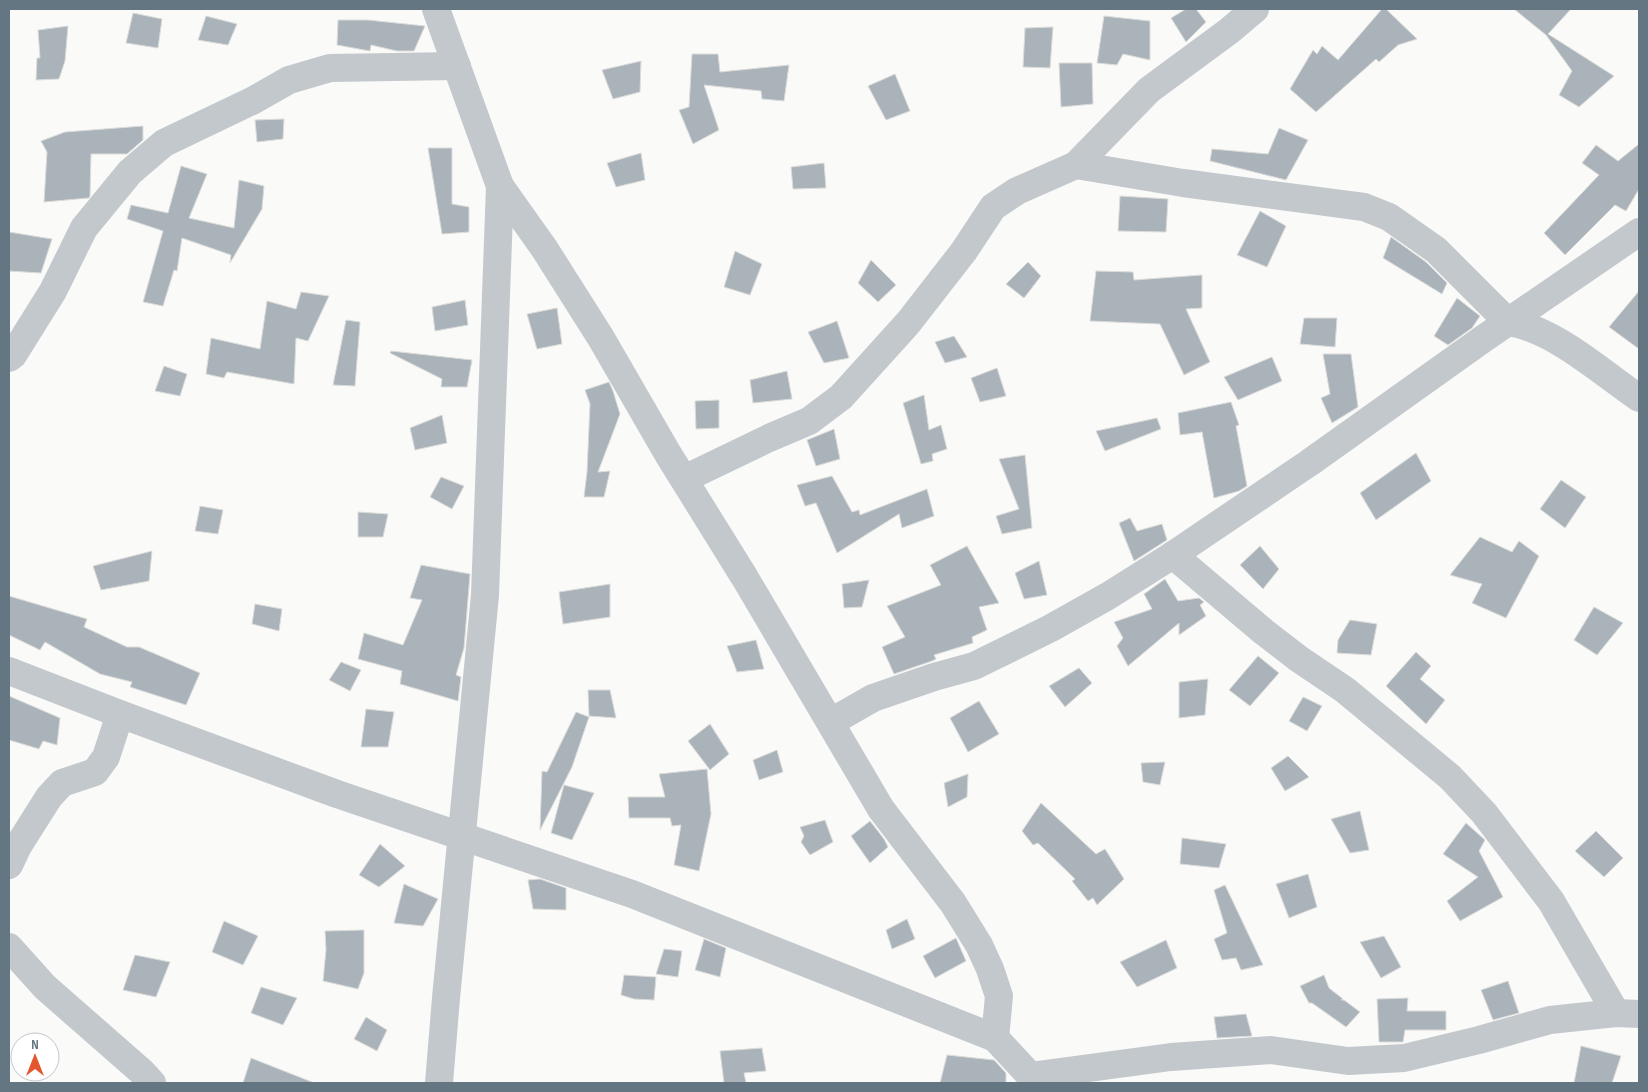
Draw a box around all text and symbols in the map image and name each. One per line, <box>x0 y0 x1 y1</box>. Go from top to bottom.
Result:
north arrow <box>10 1032 60 1082</box>
text: N <box>31 1036 39 1053</box>

